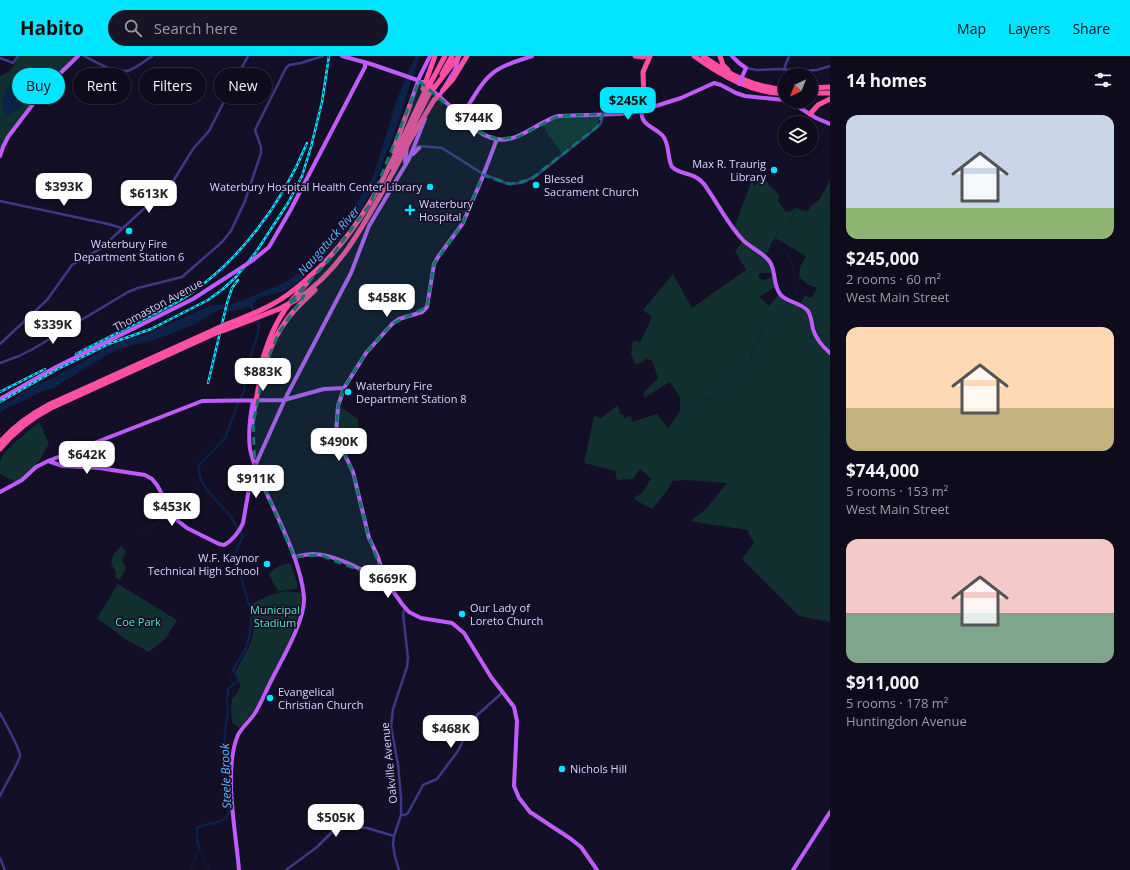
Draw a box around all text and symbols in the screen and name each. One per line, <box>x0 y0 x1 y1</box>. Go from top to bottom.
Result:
search box <box>108 10 388 46</box>
text: Habito <box>20 15 84 41</box>
icon: search <box>122 17 144 39</box>
text: Search here <box>154 18 237 38</box>
text: Map <box>957 19 986 38</box>
text: Layers <box>1008 19 1050 38</box>
text: Share <box>1072 19 1110 38</box>
chip: Buy <box>12 68 65 104</box>
chip: Rent <box>73 68 131 104</box>
chip: Filters <box>139 68 206 104</box>
chip: New <box>214 68 272 104</box>
north arrow <box>778 68 818 108</box>
map controls <box>778 68 818 156</box>
text: 14 homes <box>846 69 927 92</box>
icon: filters <box>1092 69 1114 91</box>
pin: $245K <box>600 87 656 121</box>
text: $245K <box>609 91 647 109</box>
pin: $744K <box>446 104 502 138</box>
text: $744K <box>455 108 493 126</box>
button: layers <box>778 116 818 156</box>
icon: home <box>944 141 1016 213</box>
place label: Max R. Traurig Library <box>692 156 766 184</box>
marker: Max R. Traurig Library <box>769 165 779 175</box>
place label: Blessed Sacrament Church <box>544 171 639 199</box>
pin: $393K <box>36 173 92 207</box>
text: $393K <box>45 177 83 195</box>
place label: Waterbury Hospital Health Center Library <box>210 179 422 194</box>
pin: $613K <box>121 180 177 214</box>
marker: Blessed Sacrament Church <box>531 180 541 190</box>
marker: Waterbury Hospital Health Center Library <box>425 182 435 192</box>
text: $613K <box>130 184 168 202</box>
place label: Waterbury Hospital <box>419 196 474 224</box>
water label: Naugatuck River <box>294 201 364 279</box>
marker: Waterbury Hospital <box>404 204 416 216</box>
marker: Waterbury Fire Department Station 6 <box>124 226 134 236</box>
place label: Waterbury Fire Department Station 6 <box>74 236 184 264</box>
text: $245,000 <box>846 247 919 270</box>
text: 2 rooms · 60 m² <box>846 270 941 288</box>
street label: Thomaston Avenue <box>110 275 205 335</box>
pin: $458K <box>359 284 415 318</box>
text: $458K <box>368 288 406 306</box>
text: West Main Street <box>846 288 949 306</box>
pin: $339K <box>25 311 81 345</box>
text: $339K <box>34 315 72 333</box>
icon: home <box>944 353 1016 425</box>
pin: $883K <box>235 358 291 392</box>
text: $883K <box>244 362 282 380</box>
place label: Waterbury Fire Department Station 8 <box>356 378 467 406</box>
marker: Waterbury Fire Department Station 8 <box>343 387 353 397</box>
pin: $490K <box>311 428 367 462</box>
text: $490K <box>320 432 358 450</box>
pin: $642K <box>59 441 115 475</box>
text: $642K <box>68 445 106 463</box>
text: $744,000 <box>846 459 919 482</box>
pin: $911K <box>228 465 284 499</box>
text: $911K <box>237 469 275 487</box>
text: 5 rooms · 153 m² <box>846 482 948 500</box>
pin: $453K <box>144 493 200 527</box>
text: $453K <box>153 497 191 515</box>
text: West Main Street <box>846 500 949 518</box>
place label: W.F. Kaynor Technical High School <box>148 550 259 578</box>
marker: W.F. Kaynor Technical High School <box>262 559 272 569</box>
pin: $669K <box>360 565 416 599</box>
icon: home <box>944 565 1016 637</box>
text: $669K <box>369 569 407 587</box>
place label: Our Lady of Loreto Church <box>470 600 543 628</box>
park label: Municipal Stadium <box>250 602 300 630</box>
marker: Our Lady of Loreto Church <box>457 609 467 619</box>
park label: Coe Park <box>115 614 161 629</box>
text: $911,000 <box>846 671 919 694</box>
place label: Evangelical Christian Church <box>278 684 364 712</box>
marker: Evangelical Christian Church <box>265 693 275 703</box>
text: 5 rooms · 178 m² <box>846 694 948 712</box>
text: Huntingdon Avenue <box>846 712 967 730</box>
pin: $468K <box>423 715 479 749</box>
text: $468K <box>432 719 470 737</box>
street label: Oakville Avenue <box>377 722 400 804</box>
water label: Steele Brook <box>216 742 235 809</box>
place label: Nichols Hill <box>570 761 627 776</box>
marker: Nichols Hill <box>557 764 567 774</box>
pin: $505K <box>308 804 364 838</box>
text: $505K <box>317 808 355 826</box>

